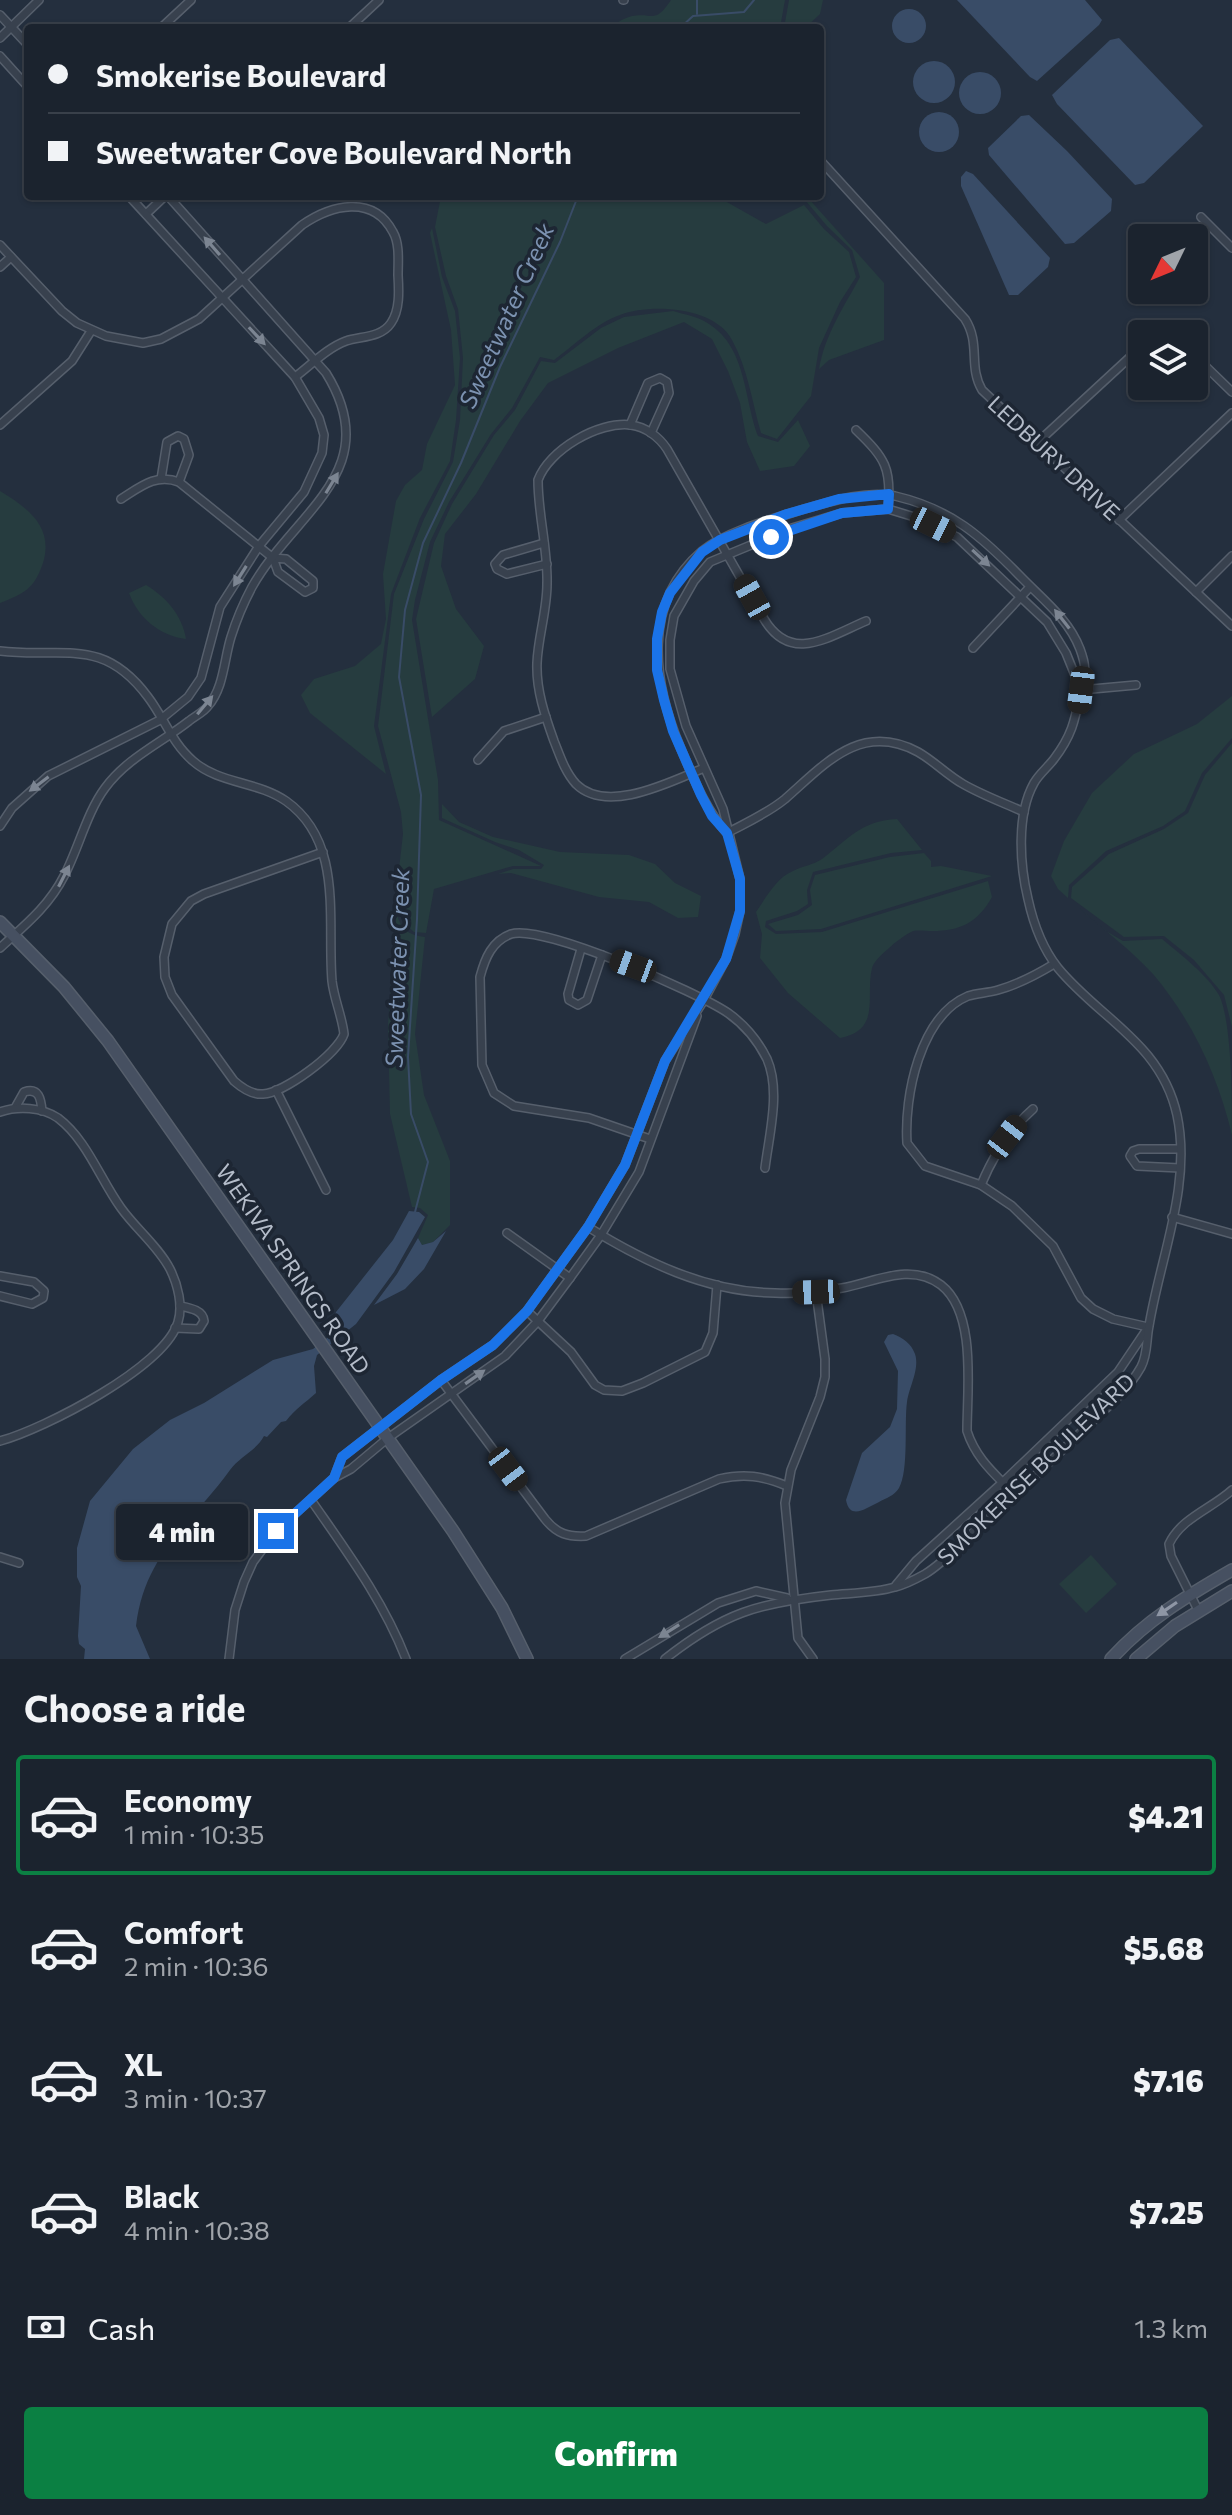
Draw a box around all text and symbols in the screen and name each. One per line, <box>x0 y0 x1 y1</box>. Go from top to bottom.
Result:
text: Smokerise Boulevard <box>96 56 386 93</box>
text: Sweetwater Cove Boulevard North <box>96 133 572 170</box>
water label: Sweetwater Creek <box>452 217 560 412</box>
north arrow <box>1128 224 1208 304</box>
map controls <box>1128 224 1208 400</box>
one-way arrow <box>204 237 221 257</box>
button: layers <box>1128 320 1208 400</box>
one-way arrow <box>248 327 266 346</box>
street label: LEDBURY DRIVE <box>983 390 1126 526</box>
one-way arrow <box>324 472 339 493</box>
car <box>906 504 960 546</box>
route start <box>753 519 789 555</box>
one-way arrow <box>971 548 990 566</box>
one-way arrow <box>233 565 247 587</box>
car <box>730 570 774 624</box>
one-way arrow <box>1055 609 1071 629</box>
car <box>1066 665 1096 715</box>
one-way arrow <box>196 695 214 715</box>
one-way arrow <box>29 775 49 791</box>
one-way arrow <box>57 864 70 887</box>
water label: Sweetwater Creek <box>379 867 415 1068</box>
car <box>606 947 660 985</box>
car <box>983 1111 1031 1163</box>
street label: WEKIVA SPRINGS ROAD <box>211 1159 376 1379</box>
car <box>792 1279 840 1305</box>
street label: SMOKERISE BOULEVARD <box>931 1367 1140 1570</box>
one-way arrow <box>464 1369 486 1385</box>
car <box>484 1443 532 1495</box>
callout: 4 min <box>116 1503 248 1559</box>
route end <box>258 1513 294 1549</box>
text: 4 min <box>149 1516 215 1547</box>
one-way arrow <box>1156 1601 1178 1616</box>
one-way arrow <box>658 1624 680 1638</box>
text: Choose a ride <box>24 1685 245 1729</box>
icon: car <box>28 1779 100 1851</box>
text: Economy <box>124 1781 252 1818</box>
text: $4.21 <box>1128 1797 1204 1834</box>
text: 1 min · 10:35 <box>124 1818 264 1849</box>
icon: car <box>28 1911 100 1983</box>
text: Comfort <box>124 1913 243 1950</box>
text: $5.68 <box>1124 1929 1204 1966</box>
text: 2 min · 10:36 <box>124 1950 269 1981</box>
icon: car <box>28 2043 100 2115</box>
text: XL <box>124 2045 163 2082</box>
text: $7.16 <box>1133 2061 1204 2098</box>
text: 3 min · 10:37 <box>124 2082 267 2113</box>
icon: car <box>28 2175 100 2247</box>
text: Black <box>124 2177 200 2214</box>
text: $7.25 <box>1129 2193 1204 2230</box>
text: 4 min · 10:38 <box>124 2214 270 2245</box>
icon: cash <box>24 2305 68 2349</box>
text: Cash <box>88 2309 155 2346</box>
text: 1.3 km <box>1134 2312 1208 2343</box>
button: Confirm <box>24 2407 1208 2499</box>

